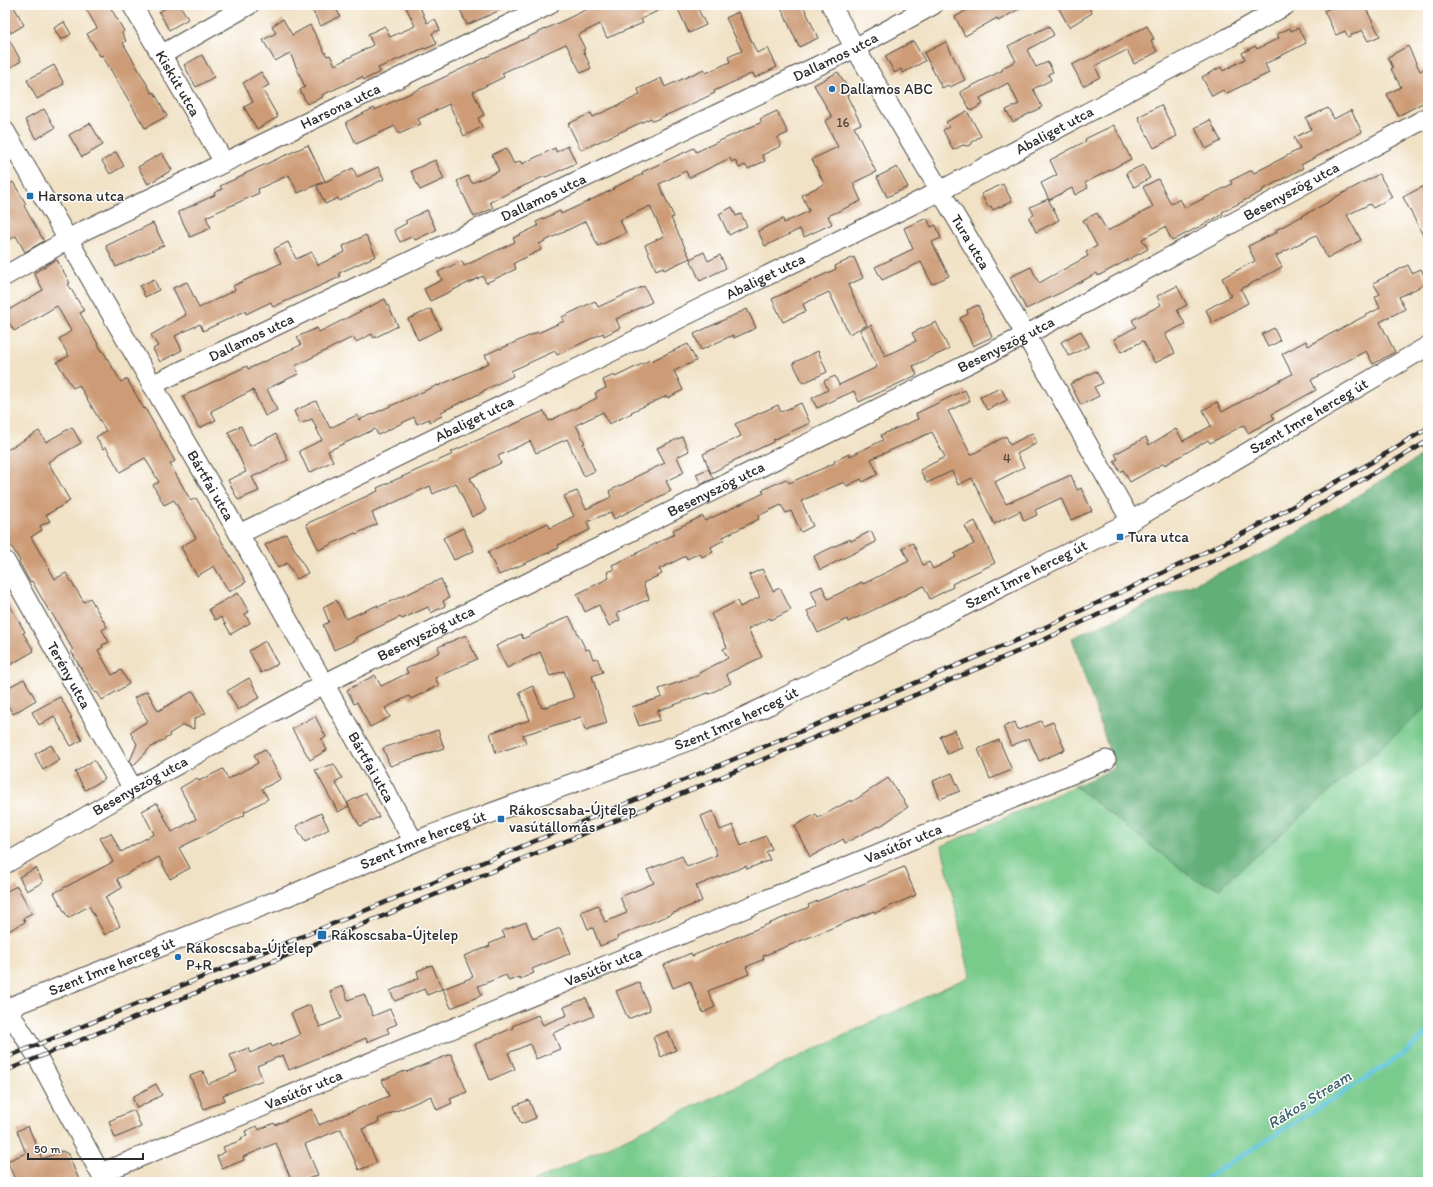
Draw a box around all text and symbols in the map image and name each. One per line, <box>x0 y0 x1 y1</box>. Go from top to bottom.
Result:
street label: Dallamos utca <box>790 28 881 85</box>
street label: Kiskút utca <box>152 47 204 120</box>
street label: Harsona utca <box>298 79 384 133</box>
place label: Dallamos ABC <box>840 80 933 98</box>
marker: Dallamos ABC <box>827 84 837 94</box>
street label: Abaliget utca <box>1012 102 1097 158</box>
house number: 16 <box>837 115 850 130</box>
street label: Besenyszög utca <box>1240 158 1343 224</box>
street label: Dallamos utca <box>498 169 589 225</box>
place label: Harsona utca <box>38 187 125 205</box>
marker: Harsona utca <box>25 191 35 201</box>
street label: Tura utca <box>947 211 994 273</box>
street label: Abaliget utca <box>723 249 808 303</box>
street label: Dallamos utca <box>206 309 297 366</box>
street label: Besenyszög utca <box>954 312 1058 377</box>
street label: Szent Imre herceg út <box>1246 374 1372 458</box>
street label: Abaliget utca <box>432 392 517 446</box>
street label: Bártfai utca <box>183 447 238 524</box>
house number: 4 <box>1003 451 1011 466</box>
street label: Besenyszög utca <box>664 457 768 521</box>
place label: Tura utca <box>1128 528 1189 546</box>
marker: Tura utca <box>1115 532 1125 542</box>
street label: Szent Imre herceg út <box>962 536 1090 613</box>
street label: Besenyszög utca <box>374 601 478 665</box>
street label: Terény utca <box>43 638 95 712</box>
street label: Szent Imre herceg út <box>672 683 802 754</box>
street label: Bártfai utca <box>344 728 399 806</box>
street label: Besenyszög utca <box>89 752 191 820</box>
place label: Rákoscsaba-Újtelep vasútállomás <box>509 801 636 836</box>
street label: Szent Imre herceg út <box>357 807 489 873</box>
marker: Rákoscsaba-Újtelep vasútállomás <box>496 814 506 824</box>
street label: Vasútőr utca <box>862 819 945 867</box>
place label: Rákoscsaba-Újtelep <box>331 926 458 944</box>
marker: Rákoscsaba-Újtelep <box>316 929 328 941</box>
street label: Szent Imre herceg út <box>46 933 178 1000</box>
place label: Rákoscsaba-Újtelep P+R <box>186 939 313 974</box>
street label: Vasútőr utca <box>562 942 645 991</box>
marker: Rákoscsaba-Újtelep P+R <box>173 952 183 962</box>
street label: Vasútőr utca <box>262 1066 345 1114</box>
water label: Rákos Stream <box>1264 1066 1355 1133</box>
scale bar <box>28 1135 143 1161</box>
text: 50 m <box>34 1142 60 1156</box>

